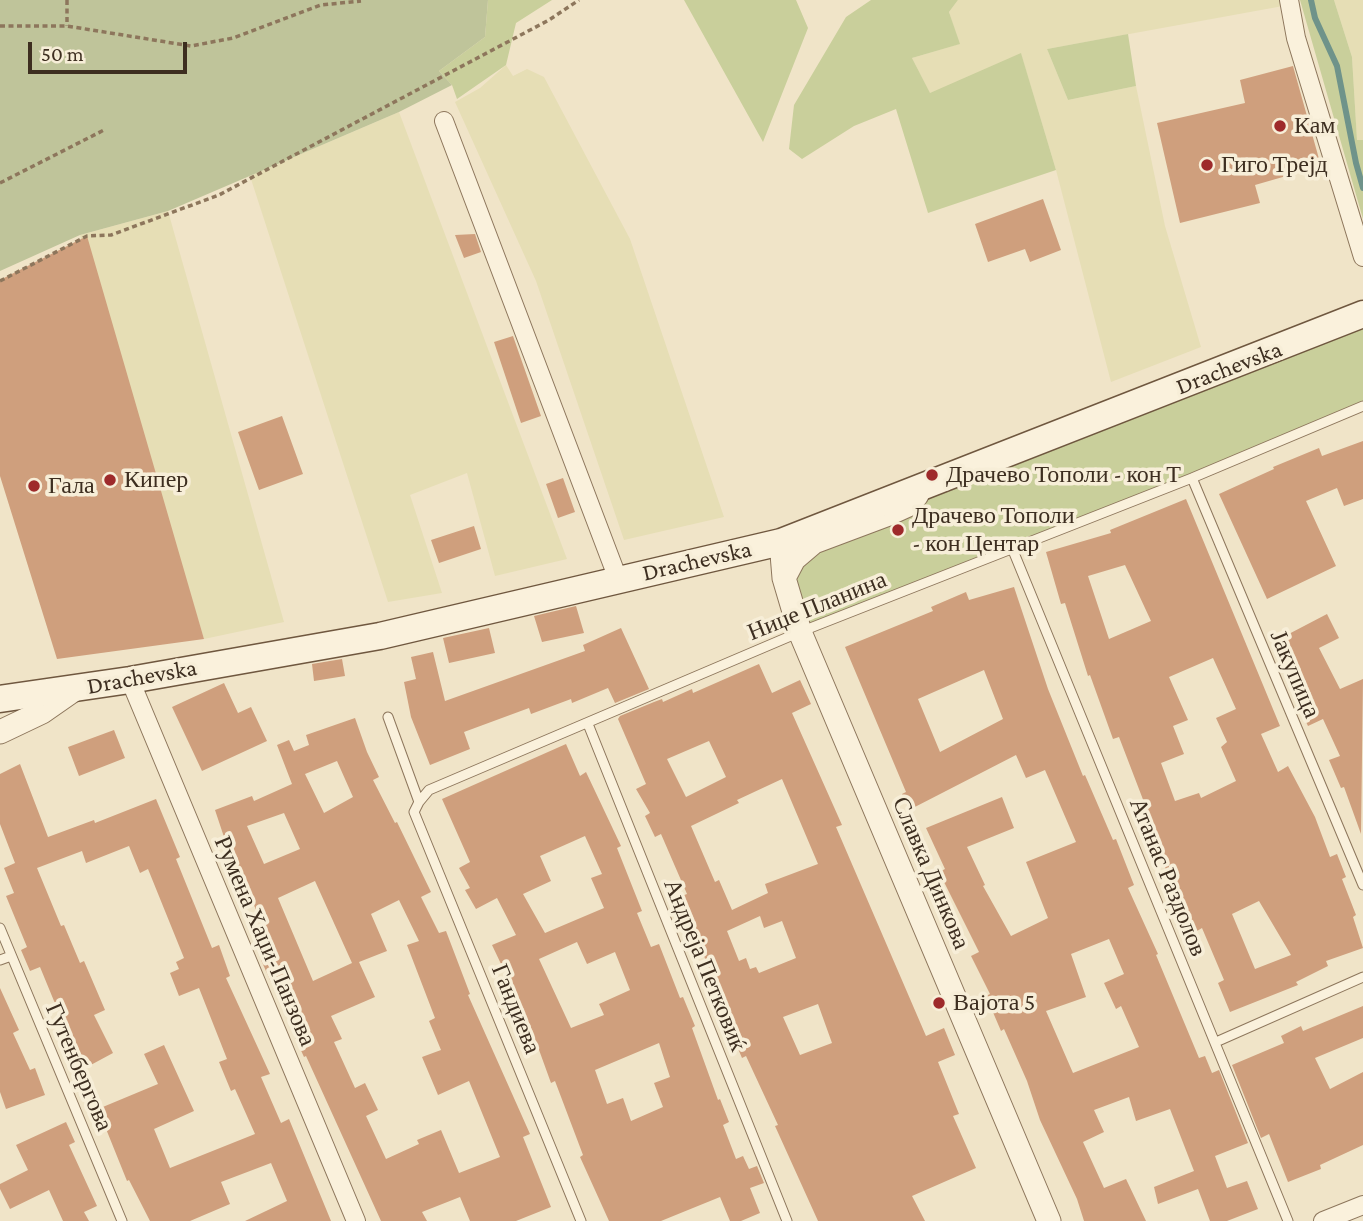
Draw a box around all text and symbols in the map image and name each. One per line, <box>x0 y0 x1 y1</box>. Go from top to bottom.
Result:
scale bar <box>32 28 191 72</box>
text: 50 m <box>41 42 84 66</box>
place label: Кам <box>1294 112 1336 140</box>
marker: Кам <box>1272 118 1288 134</box>
place label: Гиго Трејд <box>1221 151 1328 179</box>
marker: Гиго Трејд <box>1199 157 1215 173</box>
street label: Drachevska <box>1172 335 1286 401</box>
place label: Драчево Тополи - кон Т <box>946 461 1181 489</box>
place label: Кипер <box>124 466 188 494</box>
marker: Драчево Тополи - кон Т <box>924 467 940 483</box>
place label: Гала <box>48 472 95 500</box>
marker: Кипер <box>102 472 118 488</box>
marker: Гала <box>26 478 42 494</box>
place label: Драчево Тополи - кон Центар <box>912 502 1075 558</box>
marker: Драчево Тополи - кон Центар <box>890 522 906 538</box>
street label: Drachevska <box>640 534 754 588</box>
street label: Ниџе Планина <box>743 565 891 647</box>
street label: Јакупица <box>1264 626 1326 722</box>
street label: Drachevska <box>85 653 199 701</box>
street label: Славка Динкова <box>886 793 976 953</box>
street label: Атанас Раздолов <box>1123 794 1213 960</box>
street label: Румена Хаџи-Панзова <box>208 832 322 1050</box>
street label: Андреја Петковиќ <box>657 874 753 1056</box>
street label: Гандиева <box>485 960 547 1058</box>
place label: Вајота 5 <box>953 989 1035 1017</box>
marker: Вајота 5 <box>931 995 947 1011</box>
street label: Гутенбергова <box>39 999 119 1135</box>

